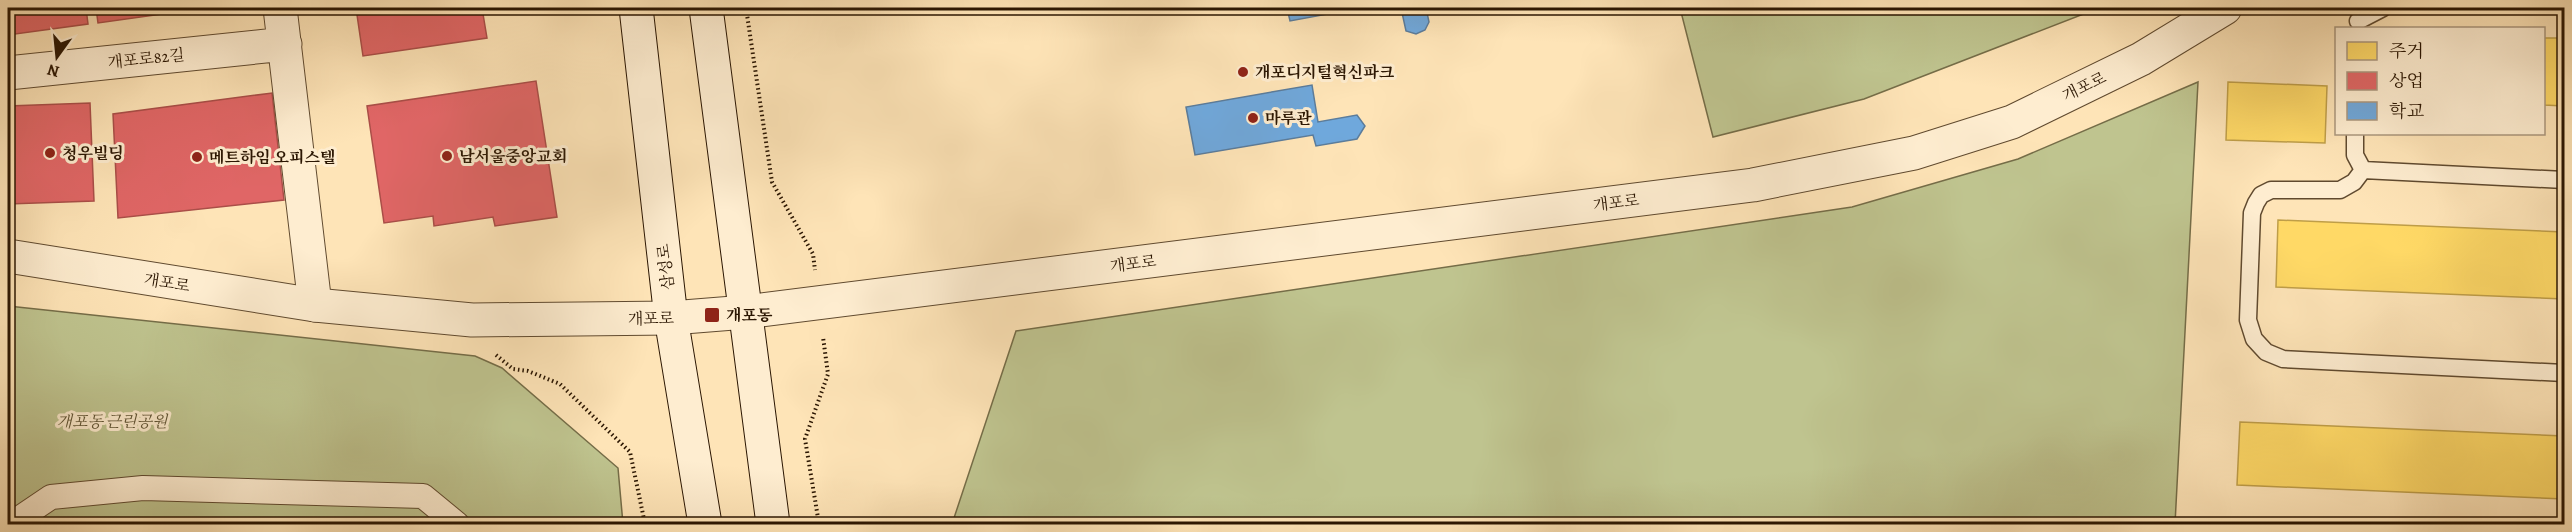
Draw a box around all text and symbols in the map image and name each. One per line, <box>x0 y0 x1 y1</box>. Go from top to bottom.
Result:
north arrow <box>27 27 87 87</box>
legend <box>2335 27 2545 135</box>
text: 주거 <box>2389 39 2424 63</box>
street label: 개포로82길 <box>107 44 186 74</box>
text: N <box>45 58 62 83</box>
place label: 개포디지털혁신파크 <box>1255 62 1395 84</box>
marker: 개포디지털혁신파크 <box>1236 65 1250 79</box>
street label: 개포로 <box>2059 67 2111 107</box>
text: 상업 <box>2389 69 2424 93</box>
text: 학교 <box>2389 99 2424 123</box>
place label: 마루관 <box>1265 108 1312 130</box>
marker: 마루관 <box>1246 111 1260 125</box>
place label: 청우빌딩 <box>62 143 124 165</box>
marker: 청우빌딩 <box>43 146 57 160</box>
place label: 남서울중앙교회 <box>459 146 567 168</box>
place label: 메트하임 오피스텔 <box>209 147 335 169</box>
marker: 남서울중앙교회 <box>440 149 454 163</box>
marker: 메트하임 오피스텔 <box>190 150 204 164</box>
street label: 개포로 <box>1592 189 1641 217</box>
street label: 삼성로 <box>652 242 680 291</box>
street label: 개포로 <box>1109 250 1158 278</box>
street label: 개포로 <box>142 268 192 298</box>
place label: 개포동 <box>726 305 773 327</box>
marker: 개포동 <box>703 306 721 324</box>
street label: 개포로 <box>628 308 675 330</box>
park label: 개포동 근린공원 <box>57 411 169 433</box>

